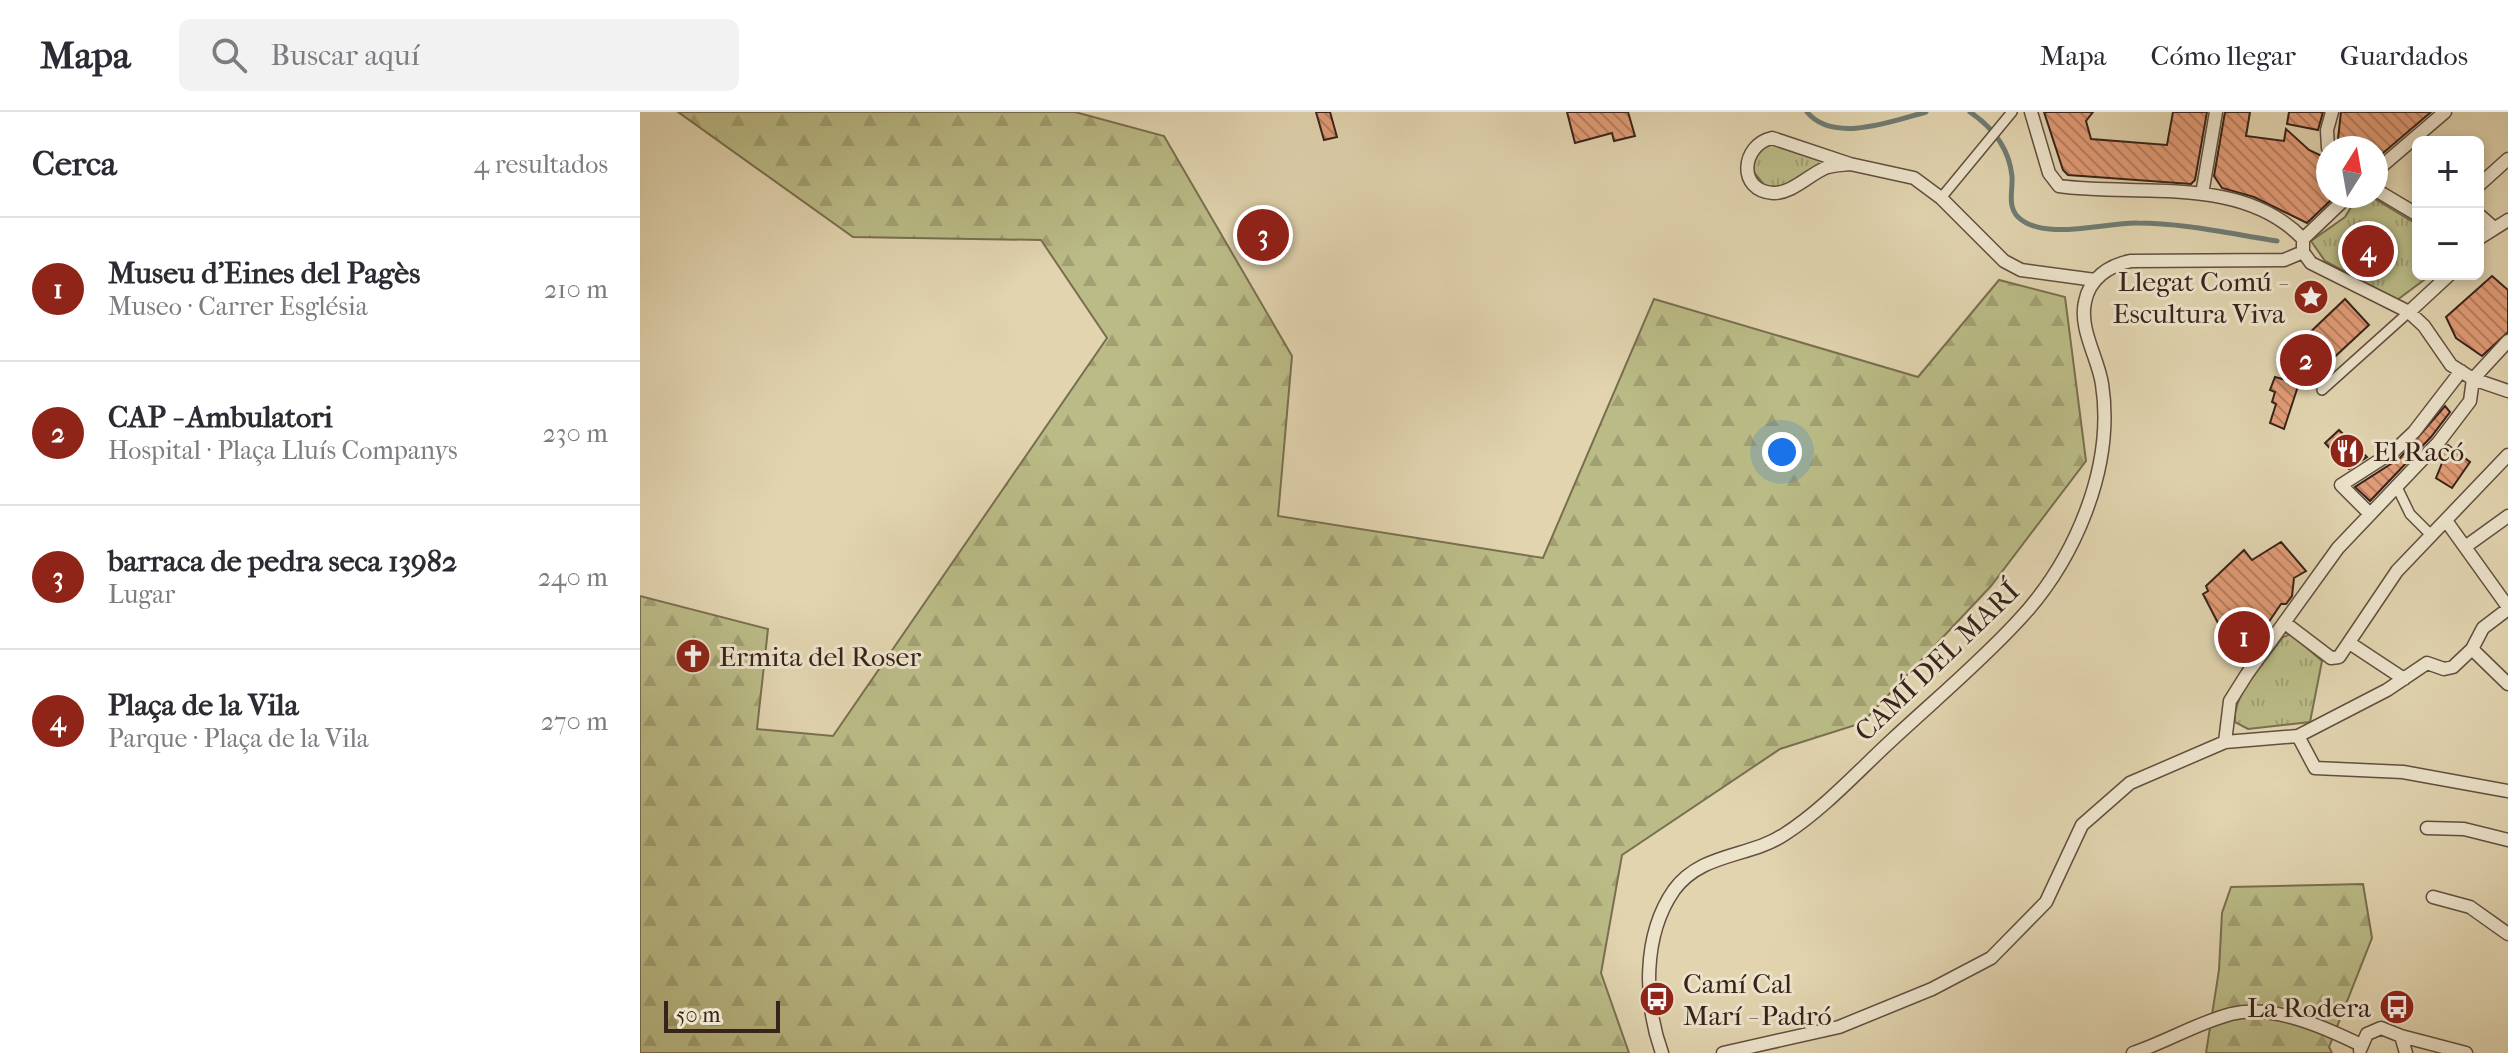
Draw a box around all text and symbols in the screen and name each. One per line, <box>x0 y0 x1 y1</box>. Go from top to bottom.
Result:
search box <box>179 19 739 91</box>
text: Mapa <box>40 33 131 78</box>
icon: search <box>207 33 251 77</box>
text: Buscar aquí <box>271 38 420 73</box>
text: Mapa <box>2040 39 2107 72</box>
text: Cómo llegar <box>2151 39 2296 72</box>
text: Guardados <box>2340 39 2468 72</box>
north arrow <box>2316 136 2388 208</box>
map controls <box>2412 136 2484 280</box>
button: + <box>2412 136 2484 208</box>
text: Cerca <box>32 144 117 184</box>
text: 4 resultados <box>474 149 608 180</box>
pin: 3 <box>1237 205 1289 265</box>
button: − <box>2412 208 2484 280</box>
pin: 4 <box>2342 221 2394 281</box>
text: Museu d’Eines del Pagès <box>108 256 420 291</box>
place label: Llegat Comú - Escultura Viva <box>2112 265 2289 330</box>
text: 1 <box>53 274 63 305</box>
text: 210 m <box>544 274 608 305</box>
place icon: Llegat Comú - Escultura Viva <box>2292 278 2330 316</box>
text: Museo · Carrer Església <box>108 291 368 322</box>
pin: 2 <box>2280 330 2332 390</box>
text: CAP - Ambulatori <box>108 400 333 435</box>
text: 2 <box>51 418 65 449</box>
text: 230 m <box>542 418 608 449</box>
your location <box>1762 432 1802 472</box>
restaurant icon: El Racó <box>2328 432 2366 470</box>
text: Hospital · Plaça Lluís Companys <box>108 435 458 466</box>
place label: El Racó <box>2373 435 2464 468</box>
text: barraca de pedra seca 13982 <box>108 544 457 579</box>
text: 3 <box>53 562 63 593</box>
text: 240 m <box>538 562 608 593</box>
street label: CAMÍ DEL MARÍ <box>1848 574 2027 748</box>
text: Lugar <box>108 579 175 610</box>
pin: 1 <box>2218 607 2270 667</box>
church icon: Ermita del Roser <box>674 637 712 675</box>
place label: Ermita del Roser <box>719 640 921 673</box>
text: Plaça de la Vila <box>108 688 299 723</box>
text: 4 <box>50 706 66 737</box>
text: 270 m <box>541 706 608 737</box>
text: Parque · Plaça de la Vila <box>108 723 369 754</box>
place label: Camí Cal Marí - Padró <box>1683 967 1832 1032</box>
bus stop icon: Camí Cal Marí - Padró <box>1638 980 1676 1018</box>
bus stop icon: La Rodera <box>2378 988 2416 1026</box>
place label: La Rodera <box>2247 991 2372 1024</box>
scale bar <box>664 997 780 1033</box>
text: 50 m <box>676 1002 721 1028</box>

